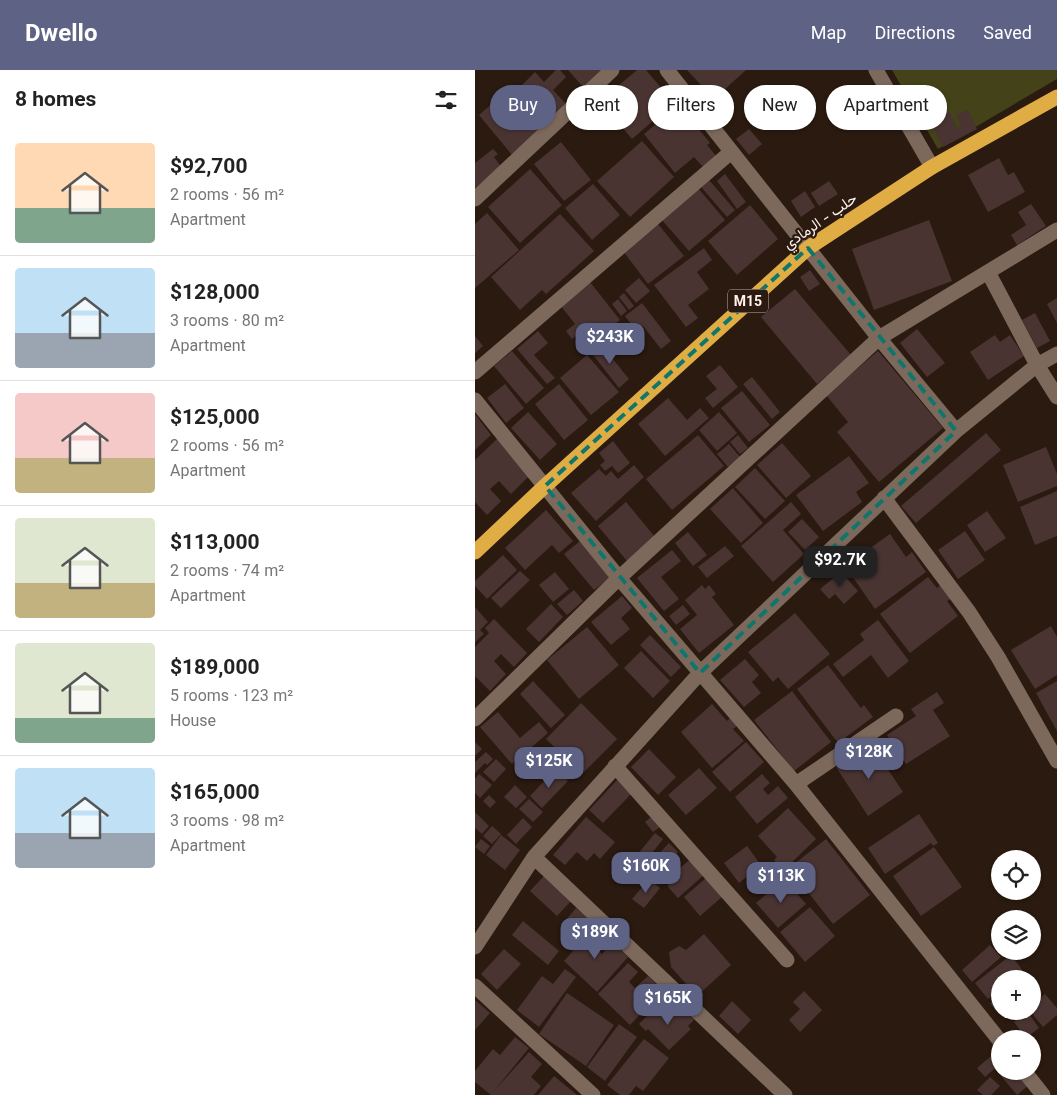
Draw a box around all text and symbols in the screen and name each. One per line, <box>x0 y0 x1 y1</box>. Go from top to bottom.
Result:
text: Dwello <box>25 16 97 54</box>
text: Map <box>811 21 846 49</box>
text: Directions <box>874 21 955 49</box>
text: Saved <box>983 21 1032 49</box>
text: 8 homes <box>15 84 96 117</box>
chip: Buy <box>490 85 556 130</box>
chip: Rent <box>566 85 638 130</box>
chip: Filters <box>648 85 734 130</box>
chip: New <box>744 85 816 130</box>
chip: Apartment <box>826 85 947 130</box>
icon: filters <box>432 86 460 114</box>
text: $92,700 <box>170 151 247 184</box>
icon: home <box>55 163 115 223</box>
text: 2 rooms · 56 m² <box>170 184 284 209</box>
street label: حلب - الرمادي <box>779 188 863 256</box>
text: Apartment <box>170 209 246 234</box>
text: $128,000 <box>170 277 260 310</box>
icon: home <box>55 288 115 348</box>
road number: M15 <box>728 290 768 312</box>
text: 3 rooms · 80 m² <box>170 310 284 335</box>
pin: $243K <box>575 322 645 365</box>
text: $243K <box>587 326 633 351</box>
text: Apartment <box>170 335 246 360</box>
text: $125,000 <box>170 402 260 435</box>
icon: home <box>55 413 115 473</box>
text: 2 rooms · 56 m² <box>170 435 284 460</box>
text: Apartment <box>170 460 246 485</box>
text: $113,000 <box>170 527 260 560</box>
icon: home <box>55 538 115 598</box>
pin: $92.7K <box>799 546 881 588</box>
text: $92.7K <box>814 549 866 574</box>
text: 2 rooms · 74 m² <box>170 560 284 585</box>
text: Apartment <box>170 585 246 610</box>
text: $189,000 <box>170 652 260 685</box>
icon: home <box>55 663 115 723</box>
text: 5 rooms · 123 m² <box>170 685 293 710</box>
text: House <box>170 710 216 735</box>
pin: $128K <box>834 738 904 780</box>
text: $128K <box>846 741 892 766</box>
pin: $125K <box>514 746 584 789</box>
text: $125K <box>526 750 572 775</box>
text: $165,000 <box>170 777 260 810</box>
icon: home <box>55 788 115 848</box>
text: 3 rooms · 98 m² <box>170 810 284 835</box>
text: Apartment <box>170 835 246 860</box>
map controls <box>991 850 1041 1080</box>
button: locate <box>991 850 1041 900</box>
pin: $160K <box>611 852 681 894</box>
text: $160K <box>623 855 669 880</box>
pin: $113K <box>746 862 816 904</box>
text: $113K <box>758 865 804 890</box>
button: layers <box>991 910 1041 960</box>
pin: $189K <box>560 918 630 960</box>
text: $189K <box>572 921 618 946</box>
button: + <box>991 970 1041 1020</box>
pin: $165K <box>633 984 703 1026</box>
text: $165K <box>645 987 691 1012</box>
button: − <box>991 1030 1041 1080</box>

